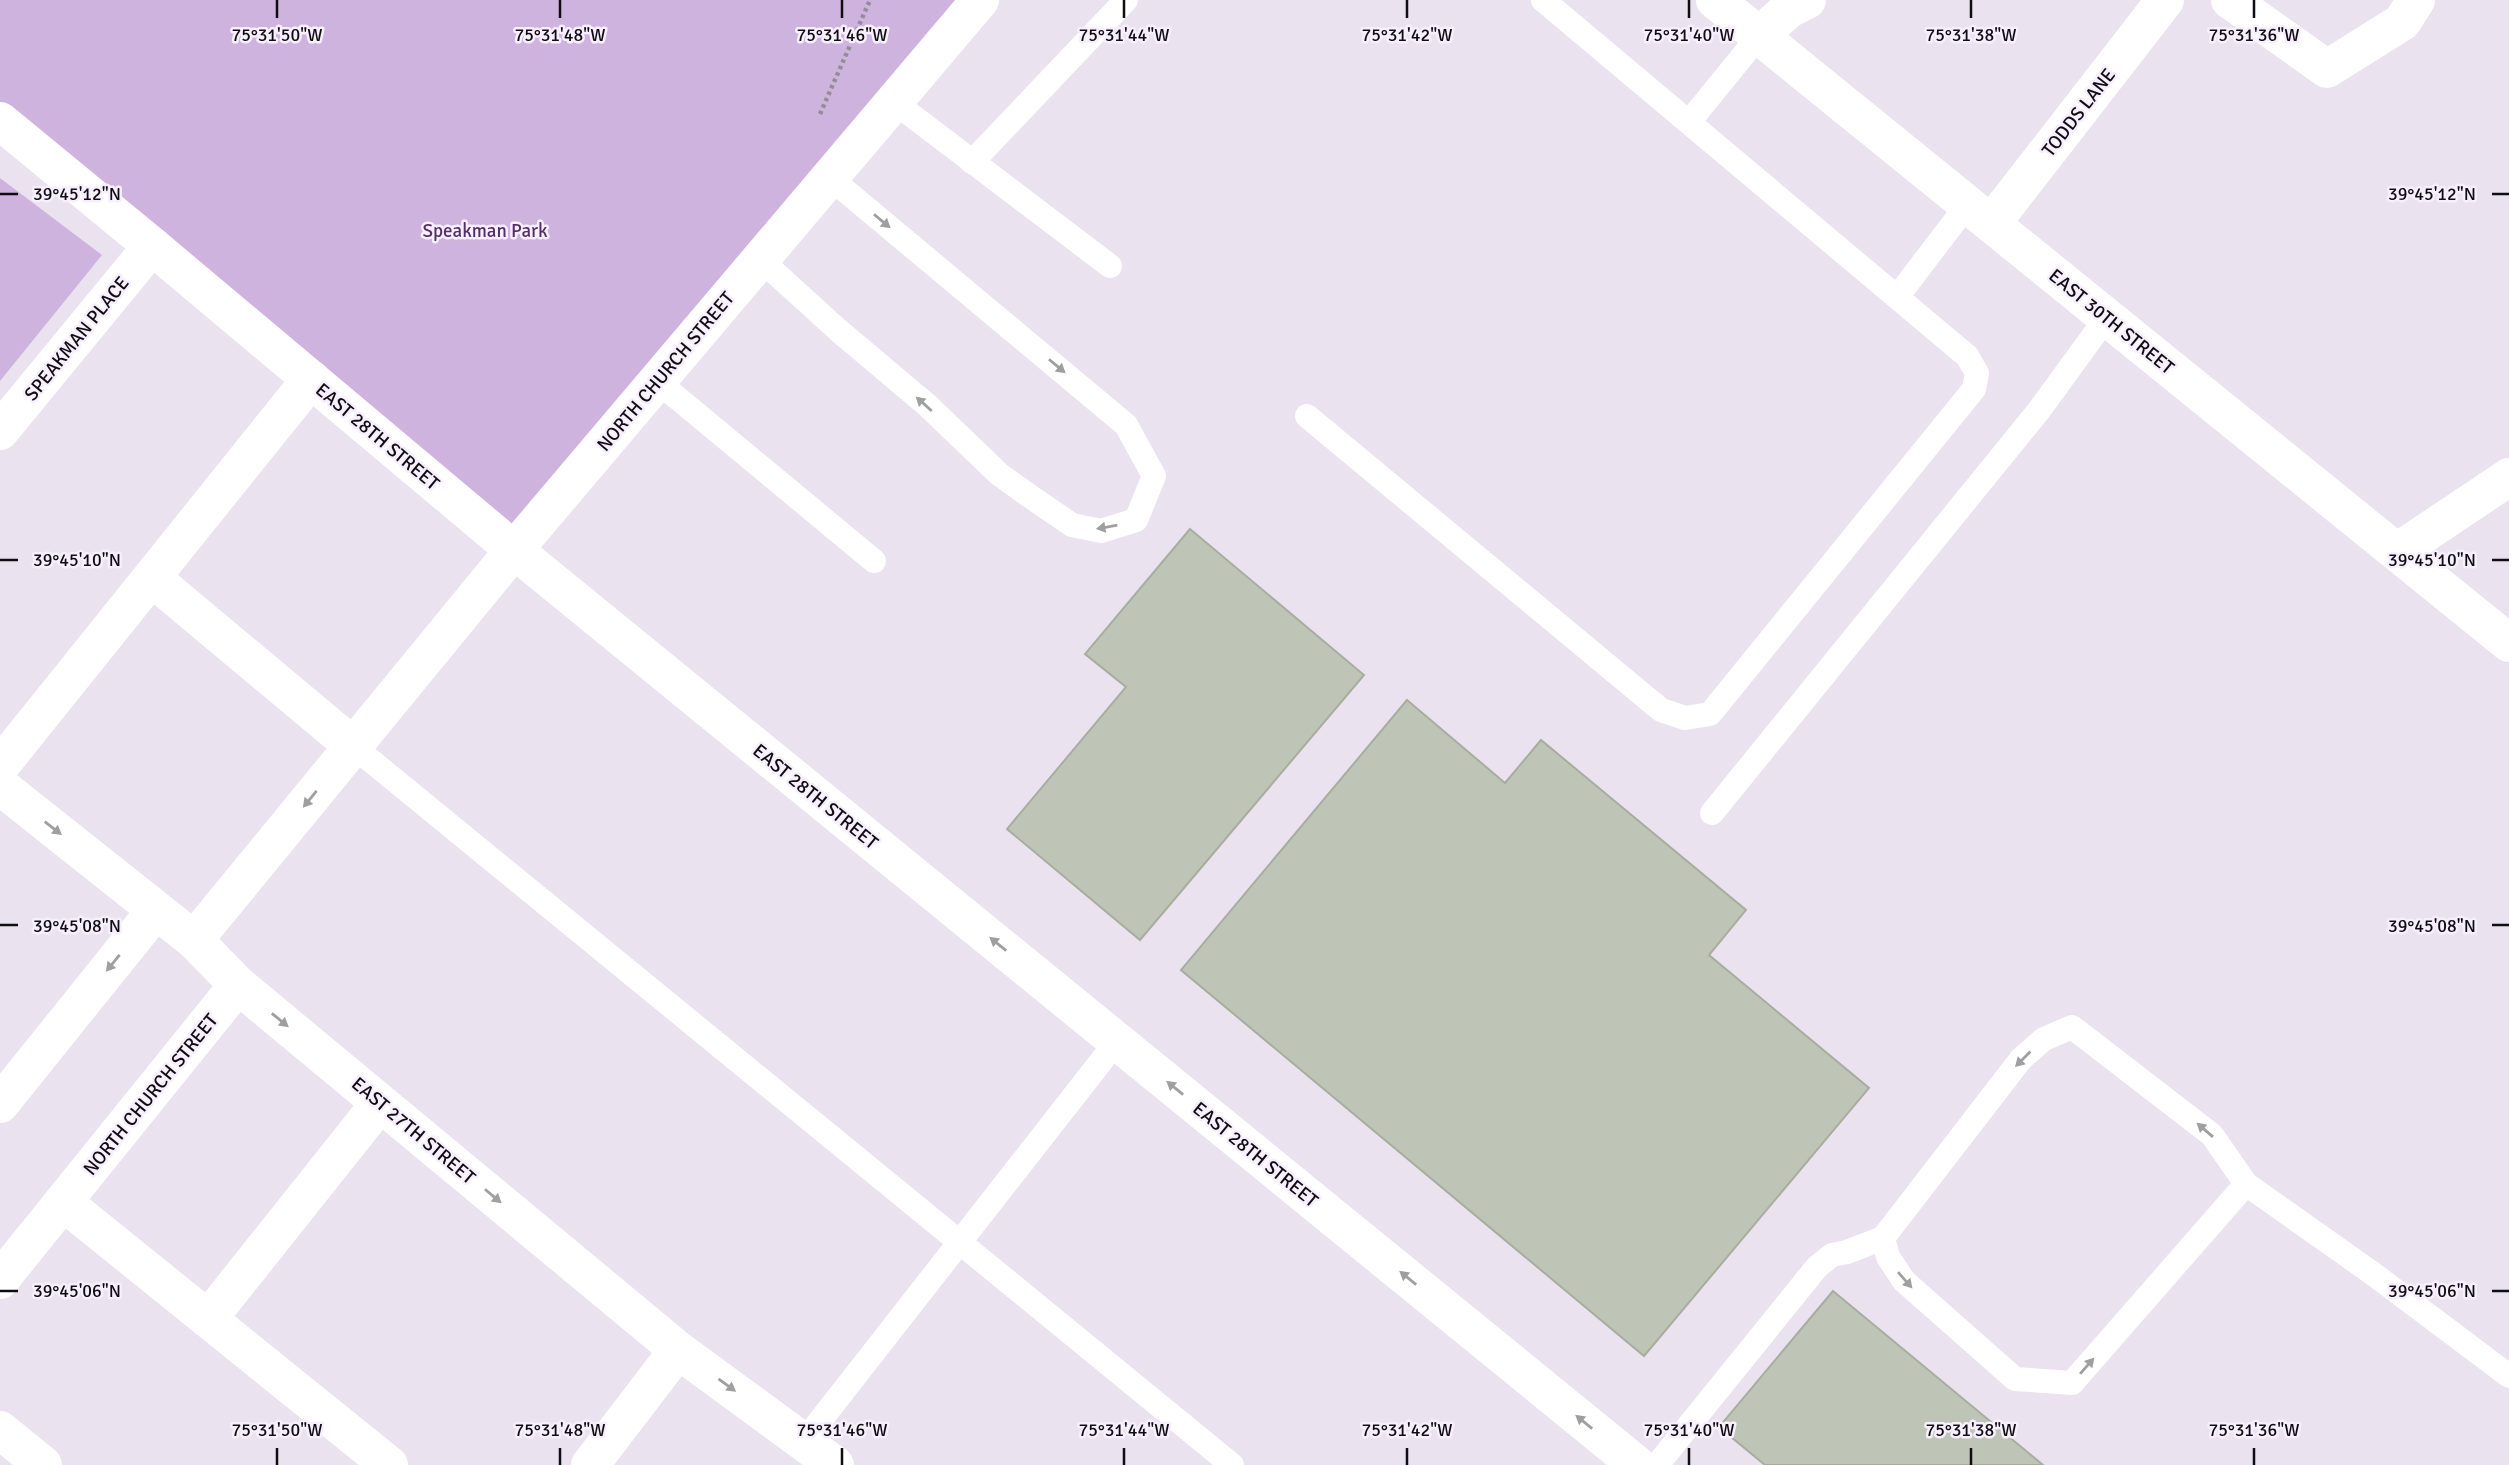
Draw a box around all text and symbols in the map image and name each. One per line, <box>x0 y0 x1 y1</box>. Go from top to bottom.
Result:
text: 75°31'50"W <box>232 24 322 46</box>
text: 75°31'48"W <box>515 24 605 46</box>
text: 75°31'46"W <box>797 24 887 46</box>
text: 75°31'44"W <box>1079 24 1169 46</box>
text: 75°31'42"W <box>1362 24 1452 46</box>
text: 75°31'40"W <box>1644 24 1734 46</box>
text: 75°31'38"W <box>1926 24 2016 46</box>
text: 75°31'36"W <box>2209 24 2299 46</box>
street label: TODDS LANE <box>2037 64 2121 162</box>
text: 39°45'12"N <box>33 183 121 205</box>
text: 39°45'12"N <box>2388 183 2476 205</box>
one-way arrow <box>873 213 891 229</box>
park label: Speakman Park <box>422 219 548 243</box>
street label: EAST 30TH STREET <box>2044 264 2179 380</box>
street label: SPEAKMAN PLACE <box>19 272 134 406</box>
street label: NORTH CHURCH STREET <box>592 286 740 456</box>
one-way arrow <box>1047 359 1065 374</box>
street label: EAST 28TH STREET <box>310 378 445 496</box>
one-way arrow <box>915 396 933 412</box>
one-way arrow <box>1096 522 1118 533</box>
text: 39°45'10"N <box>33 549 121 571</box>
text: 39°45'10"N <box>2388 549 2476 571</box>
street label: EAST 28TH STREET <box>748 739 883 855</box>
one-way arrow <box>303 790 318 807</box>
one-way arrow <box>44 821 62 836</box>
text: 39°45'08"N <box>33 915 121 937</box>
text: 39°45'08"N <box>2388 915 2476 937</box>
one-way arrow <box>990 937 1008 952</box>
one-way arrow <box>106 955 121 972</box>
street label: NORTH CHURCH STREET <box>78 1008 224 1180</box>
one-way arrow <box>271 1012 288 1027</box>
one-way arrow <box>2015 1050 2032 1066</box>
street label: EAST 27TH STREET <box>346 1072 481 1190</box>
one-way arrow <box>1166 1081 1183 1096</box>
street label: EAST 28TH STREET <box>1188 1097 1323 1213</box>
one-way arrow <box>2196 1123 2213 1138</box>
one-way arrow <box>484 1188 501 1203</box>
one-way arrow <box>1400 1271 1417 1286</box>
one-way arrow <box>1897 1271 1913 1289</box>
text: 39°45'06"N <box>33 1280 121 1302</box>
text: 39°45'06"N <box>2388 1280 2476 1302</box>
one-way arrow <box>2079 1358 2094 1375</box>
one-way arrow <box>718 1378 736 1392</box>
one-way arrow <box>1576 1415 1593 1430</box>
text: 75°31'50"W <box>232 1419 322 1441</box>
text: 75°31'48"W <box>515 1419 605 1441</box>
text: 75°31'46"W <box>797 1419 887 1441</box>
text: 75°31'44"W <box>1079 1419 1169 1441</box>
text: 75°31'42"W <box>1362 1419 1452 1441</box>
text: 75°31'40"W <box>1644 1419 1734 1441</box>
text: 75°31'38"W <box>1926 1419 2016 1441</box>
text: 75°31'36"W <box>2209 1419 2299 1441</box>

